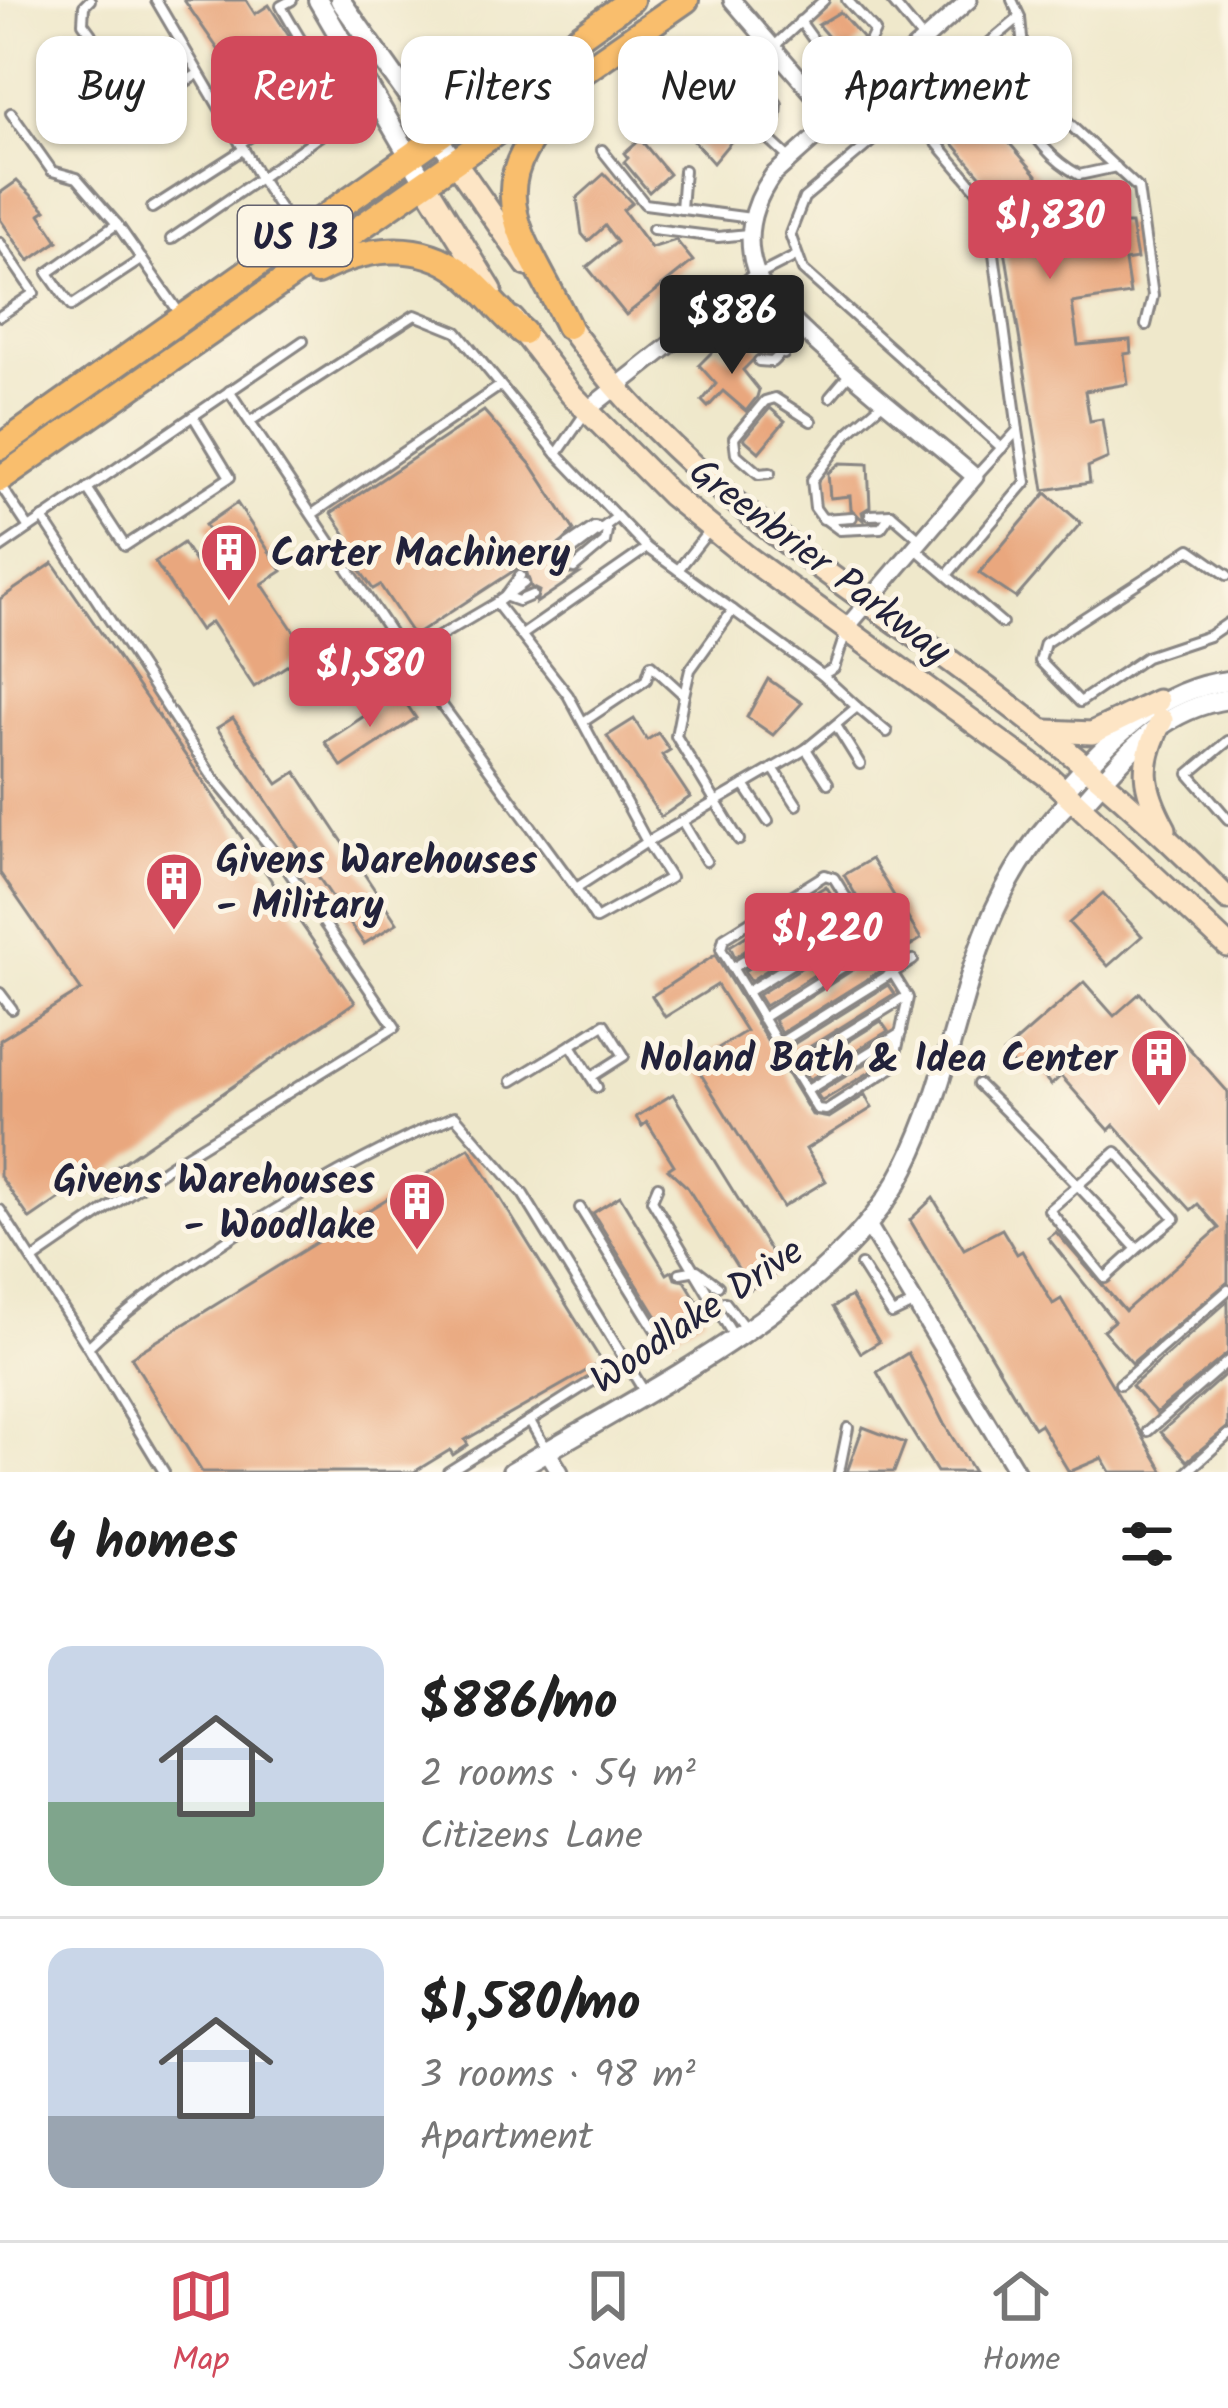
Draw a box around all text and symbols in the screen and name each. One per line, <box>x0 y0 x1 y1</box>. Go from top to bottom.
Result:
chip: Buy <box>36 36 187 144</box>
chip: Rent <box>211 36 377 144</box>
chip: Filters <box>401 36 594 144</box>
chip: New <box>618 36 778 144</box>
chip: Apartment <box>802 36 1072 144</box>
pin: $1,830 <box>952 180 1148 282</box>
text: $1,830 <box>995 188 1105 250</box>
road number: US 13 <box>238 206 352 266</box>
pin: $886 <box>661 275 803 377</box>
text: $886 <box>687 283 777 345</box>
street label: Greenbrier Parkway <box>674 444 964 683</box>
building icon: Carter Machinery <box>198 521 260 603</box>
place label: Carter Machinery <box>271 525 571 587</box>
pin: $1,580 <box>272 628 468 730</box>
text: $1,580 <box>316 636 424 698</box>
place label: Givens Warehouses - Military <box>216 832 538 939</box>
building icon: Givens Warehouses - Military <box>143 850 205 932</box>
pin: $1,220 <box>729 893 925 995</box>
text: $1,220 <box>772 901 882 963</box>
building icon: Noland Bath & Idea Center <box>1128 1026 1190 1108</box>
place label: Noland Bath & Idea Center <box>640 1030 1119 1092</box>
place label: Givens Warehouses - Woodlake <box>53 1152 375 1259</box>
building icon: Givens Warehouses - Woodlake <box>386 1170 448 1252</box>
street label: Woodlake Drive <box>579 1223 818 1412</box>
text: 4 homes <box>48 1504 238 1585</box>
icon: filters <box>1114 1511 1180 1577</box>
text: $886/mo <box>420 1664 617 1745</box>
icon: home <box>144 1694 288 1838</box>
text: 2 rooms · 54 m² <box>420 1745 696 1807</box>
text: Citizens Lane <box>420 1807 643 1869</box>
text: $1,580/mo <box>420 1965 640 2046</box>
icon: home <box>144 1996 288 2140</box>
text: 3 rooms · 98 m² <box>420 2046 696 2108</box>
text: Apartment <box>420 2108 593 2170</box>
tab: Map <box>168 2263 234 2388</box>
tab: Saved <box>569 2263 647 2388</box>
tab: Home <box>982 2263 1060 2388</box>

